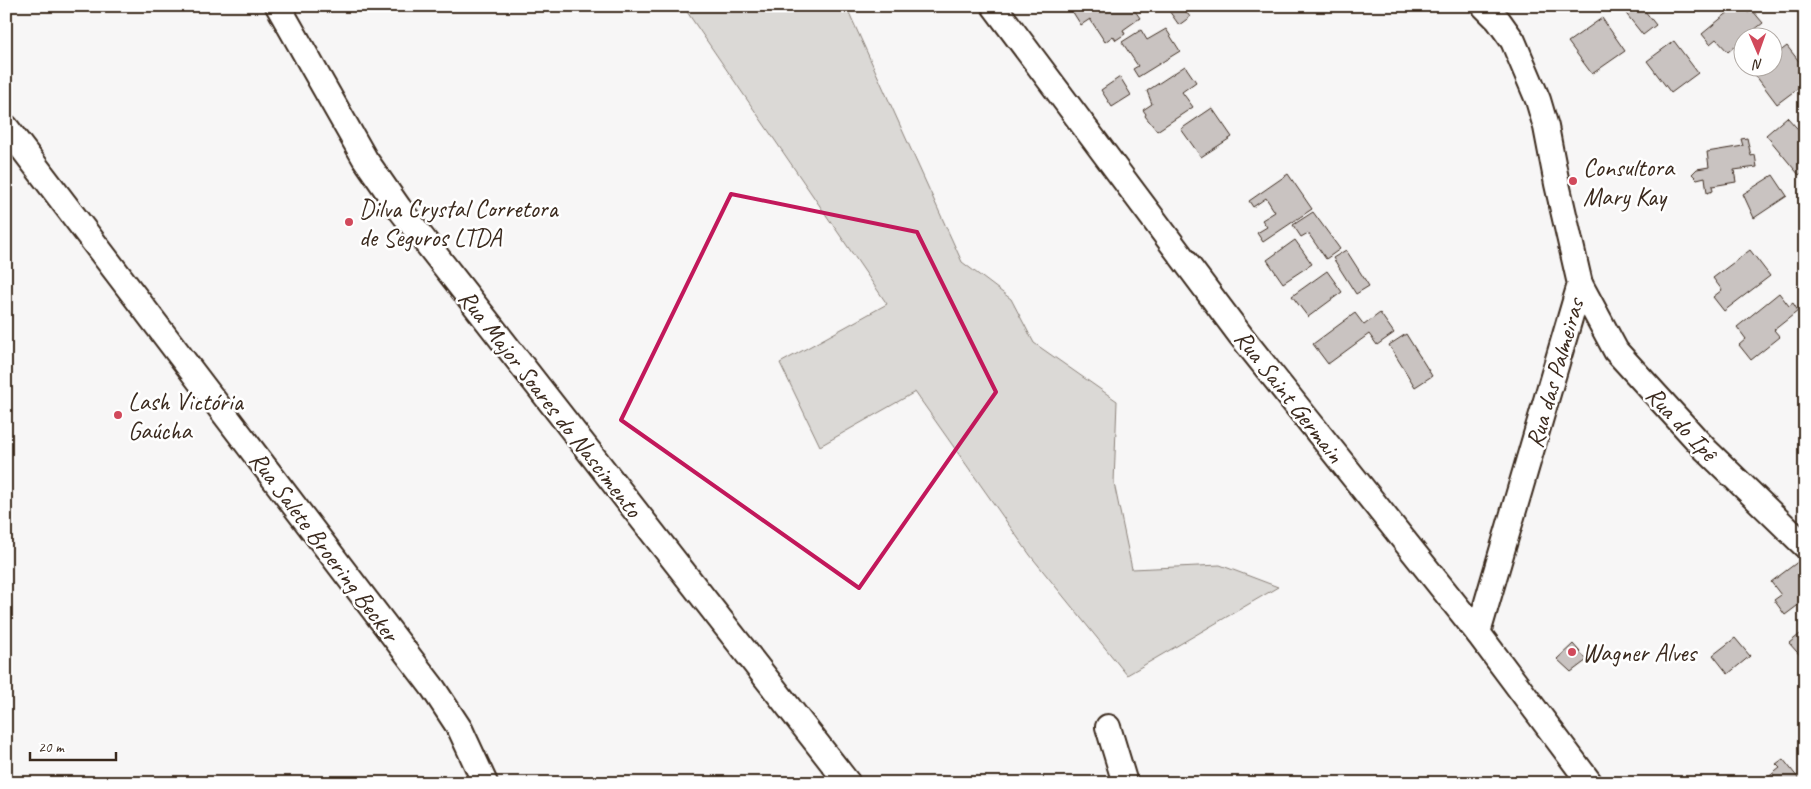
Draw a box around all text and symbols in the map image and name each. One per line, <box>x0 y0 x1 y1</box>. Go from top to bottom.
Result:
north arrow <box>1734 28 1784 78</box>
text: N <box>1751 56 1763 73</box>
place label: Consultora Mary Kay <box>1583 152 1676 213</box>
marker: Consultora Mary Kay <box>1567 175 1579 187</box>
place label: Dilva Crystal Corretora de Seguros LTDA <box>359 193 560 254</box>
marker: Dilva Crystal Corretora de Seguros LTDA <box>343 216 355 228</box>
street label: Rua Major Soares do Nascimento <box>451 283 650 525</box>
street label: Rua das Palmeiras <box>1518 293 1592 452</box>
street label: Rua Saint Germain <box>1227 324 1352 470</box>
street label: Rua do Ipê <box>1639 380 1726 470</box>
place label: Lash Victória Gaúcha <box>128 386 245 447</box>
marker: Lash Victória Gaúcha <box>112 409 124 421</box>
street label: Rua Salete Broering Becker <box>242 445 407 650</box>
place label: Wagner Alves <box>1582 637 1698 669</box>
marker: Wagner Alves <box>1566 646 1578 658</box>
scale bar <box>30 729 116 761</box>
text: 20 m <box>38 738 65 757</box>

